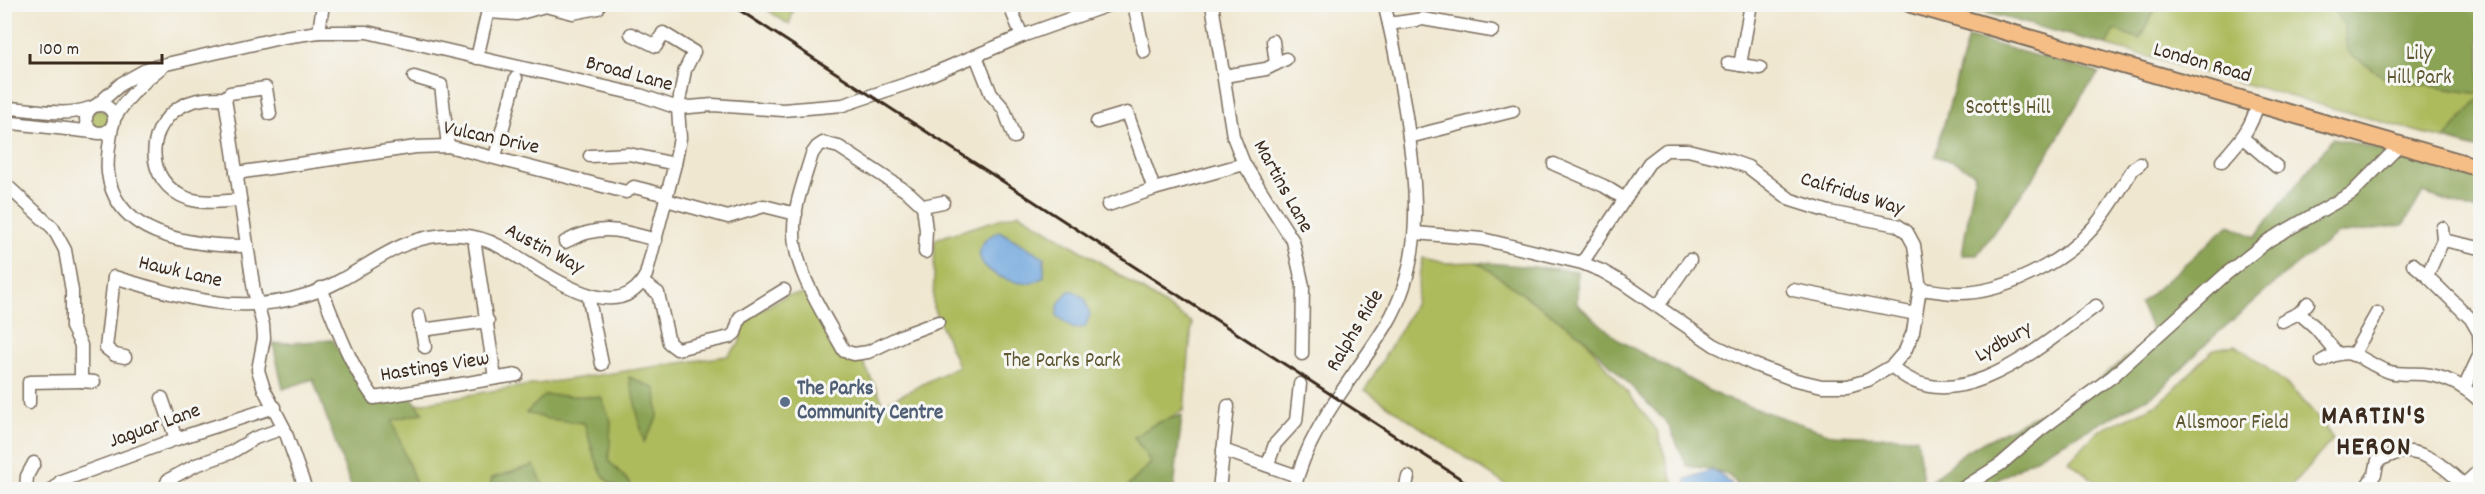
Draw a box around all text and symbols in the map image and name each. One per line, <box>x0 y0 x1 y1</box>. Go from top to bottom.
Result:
scale bar <box>30 27 162 65</box>
street label: London Road <box>2150 36 2254 92</box>
text: 100 m <box>39 38 79 63</box>
park label: Lily Hill Park <box>2386 40 2452 94</box>
street label: Broad Lane <box>582 49 676 101</box>
park label: Scott's Hill <box>1966 94 2050 124</box>
street label: Vulcan Drive <box>440 114 542 164</box>
street label: Martins Lane <box>1244 135 1320 239</box>
street label: Calfridus Way <box>1796 165 1908 225</box>
street label: Austin Way <box>499 217 589 284</box>
street label: Hawk Lane <box>135 249 225 297</box>
street label: Ralphs Ride <box>1320 284 1392 378</box>
street label: Lydbury <box>1970 314 2039 371</box>
street label: Hastings View <box>378 345 492 391</box>
park label: The Parks Park <box>1003 347 1121 377</box>
place label: The Parks Community Centre <box>797 375 943 429</box>
marker: The Parks Community Centre <box>778 395 792 409</box>
street label: Jaguar Lane <box>105 397 205 457</box>
district label: MARTIN'S HERON <box>2321 398 2427 468</box>
park label: Allsmoor Field <box>2175 409 2289 439</box>

